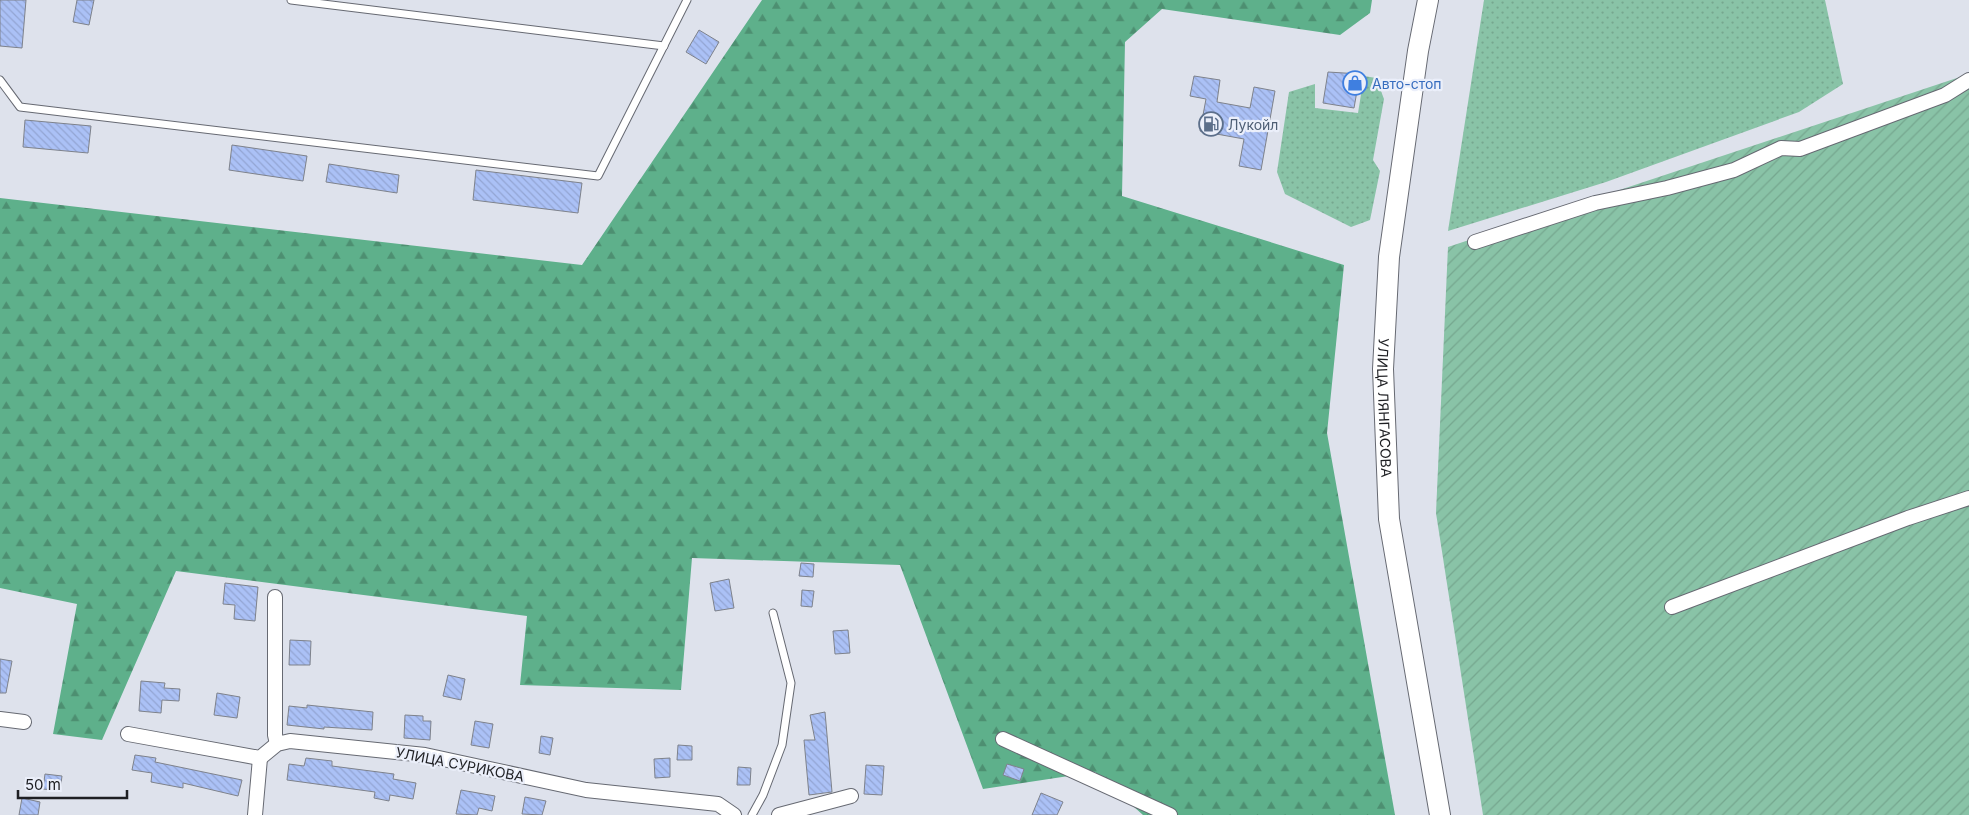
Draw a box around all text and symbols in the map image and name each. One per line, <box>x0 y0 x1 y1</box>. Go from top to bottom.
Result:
shop icon: Авто-стоп <box>1342 70 1368 96</box>
place label: Авто-стоп <box>1372 75 1442 92</box>
fuel station icon: Лукойл <box>1198 111 1224 137</box>
place label: Лукойл <box>1228 116 1278 133</box>
street label: УЛИЦА ЛЯНГАСОВА <box>1374 338 1396 478</box>
street label: УЛИЦА СУРИКОВА <box>394 743 526 785</box>
scale bar <box>18 768 126 800</box>
text: 50 m <box>25 775 61 794</box>

